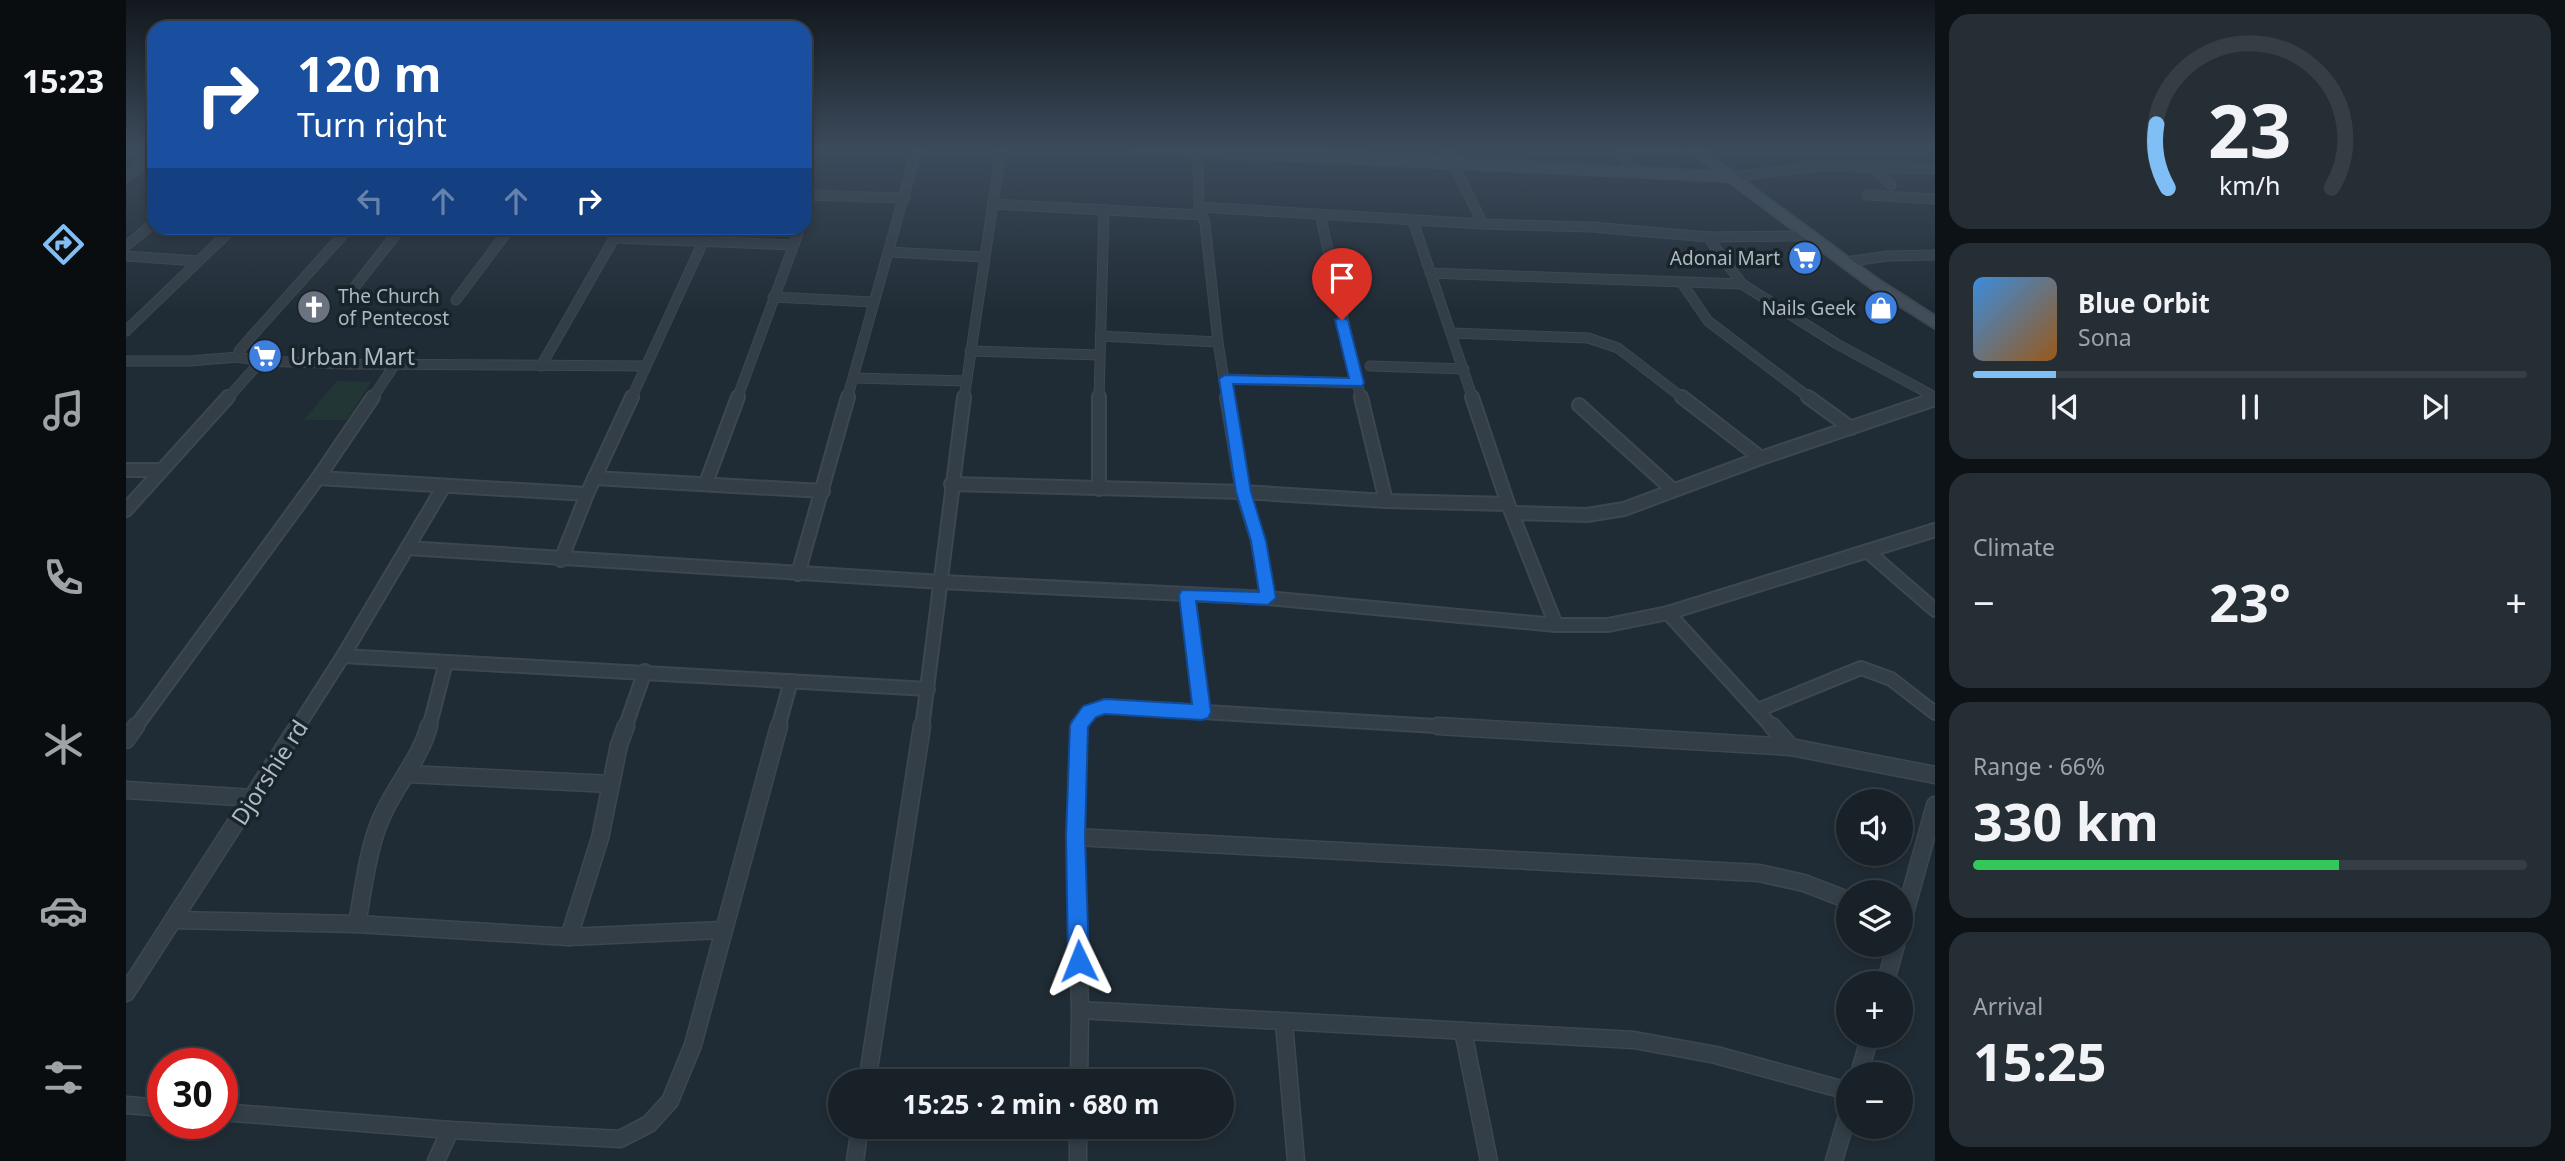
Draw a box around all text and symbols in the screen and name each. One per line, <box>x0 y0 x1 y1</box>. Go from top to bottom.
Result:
text: 120 m <box>297 40 442 106</box>
icon: right <box>182 49 273 140</box>
text: 15:23 <box>22 59 104 102</box>
text: 23 <box>2208 80 2292 179</box>
text: Turn right <box>297 103 447 146</box>
text: km/h <box>2219 168 2281 202</box>
icon: left <box>351 182 389 220</box>
icon: ahead <box>424 182 462 220</box>
icon: ahead <box>497 182 535 220</box>
icon: right <box>570 182 608 220</box>
icon: directions <box>39 220 88 269</box>
supermarket icon: Adonai Mart <box>1786 239 1824 277</box>
place label: Adonai Mart <box>1670 245 1780 271</box>
pin <box>1312 248 1372 320</box>
icon: arrive <box>1323 259 1361 297</box>
place label: The Church of Pentecost <box>338 283 449 331</box>
text: Blue Orbit <box>2078 285 2210 321</box>
church icon: The Church of Pentecost <box>295 288 333 326</box>
shop icon: Nails Geek <box>1862 289 1900 327</box>
place label: Nails Geek <box>1762 295 1856 321</box>
text: Sona <box>2078 321 2132 353</box>
supermarket icon: Urban Mart <box>246 337 284 375</box>
place label: Urban Mart <box>290 340 415 372</box>
icon: music <box>39 386 88 435</box>
icon: previous <box>2046 388 2084 426</box>
icon: pause <box>2231 388 2269 426</box>
icon: next <box>2416 388 2454 426</box>
text: Climate <box>1973 531 2055 563</box>
icon: phone <box>39 553 88 602</box>
text: 23° <box>2209 566 2291 637</box>
text: − <box>1973 576 1995 628</box>
text: + <box>2505 576 2527 628</box>
street label: Djorshie rd <box>223 713 315 831</box>
icon: climate <box>39 720 88 769</box>
text: Range · 66% <box>1973 750 2105 782</box>
text: 330 km <box>1973 785 2159 856</box>
map controls <box>1836 789 1913 1139</box>
button: sound <box>1836 789 1913 866</box>
button: layers <box>1836 880 1913 957</box>
icon: car <box>39 886 88 935</box>
position arrow <box>1042 924 1116 998</box>
button: + <box>1836 971 1913 1048</box>
text: Arrival <box>1973 990 2043 1022</box>
text: 15:25 <box>1973 1025 2107 1096</box>
speed limit sign: 30 <box>147 1048 238 1139</box>
icon: filters <box>39 1053 88 1102</box>
button: − <box>1836 1062 1913 1139</box>
text: 15:25 · 2 min · 680 m <box>903 1086 1159 1122</box>

